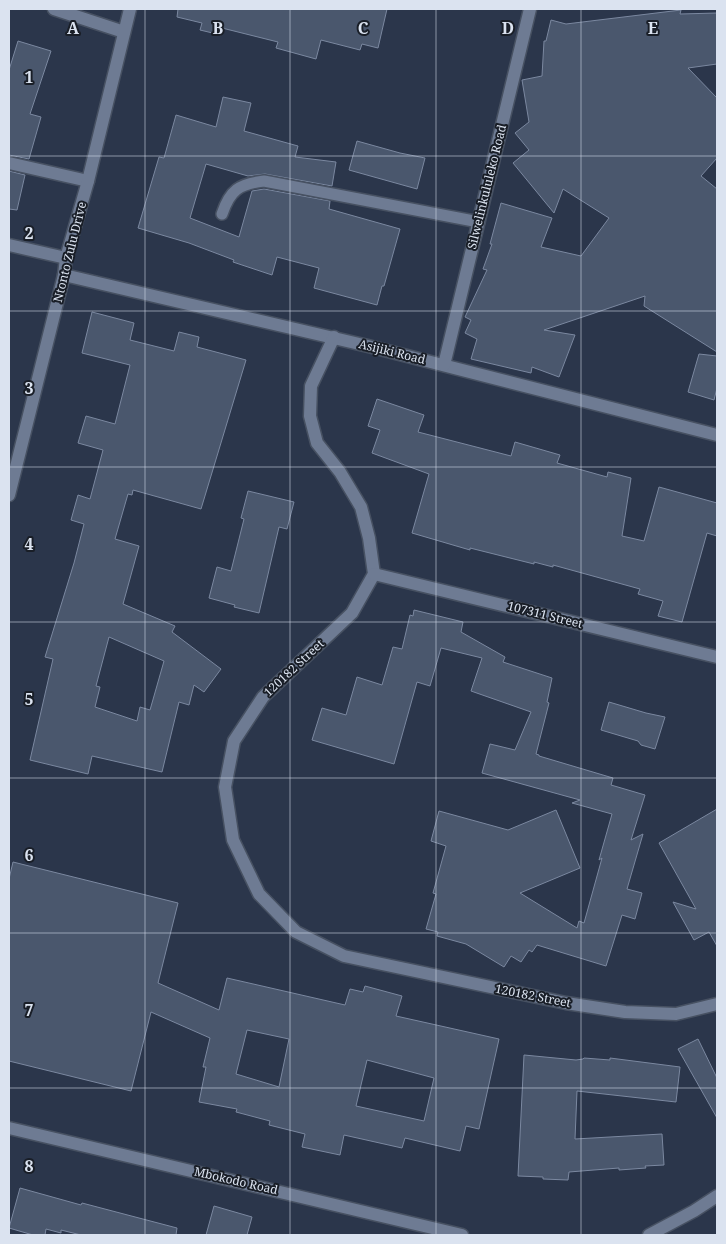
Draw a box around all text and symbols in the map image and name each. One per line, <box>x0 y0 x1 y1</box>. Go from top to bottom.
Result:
text: A <box>67 17 80 39</box>
text: B <box>213 17 224 39</box>
text: C <box>358 17 369 39</box>
text: D <box>502 17 514 39</box>
text: E <box>648 17 658 39</box>
text: 1 <box>24 66 34 88</box>
street label: Silwelinkululeko Road <box>463 122 510 251</box>
street label: Ntonto Zulu Drive <box>49 200 90 304</box>
text: 2 <box>24 222 34 244</box>
street label: Asijiki Road <box>357 335 428 368</box>
text: 3 <box>24 377 34 399</box>
text: 4 <box>24 533 34 555</box>
street label: 107311 Street <box>506 597 584 632</box>
street label: 120182 Street <box>260 635 328 700</box>
text: 5 <box>24 688 34 710</box>
text: 6 <box>24 844 34 866</box>
street label: 120182 Street <box>494 980 572 1011</box>
text: 7 <box>24 999 34 1021</box>
text: 8 <box>24 1155 34 1177</box>
street label: Mbokodo Road <box>193 1163 280 1199</box>

